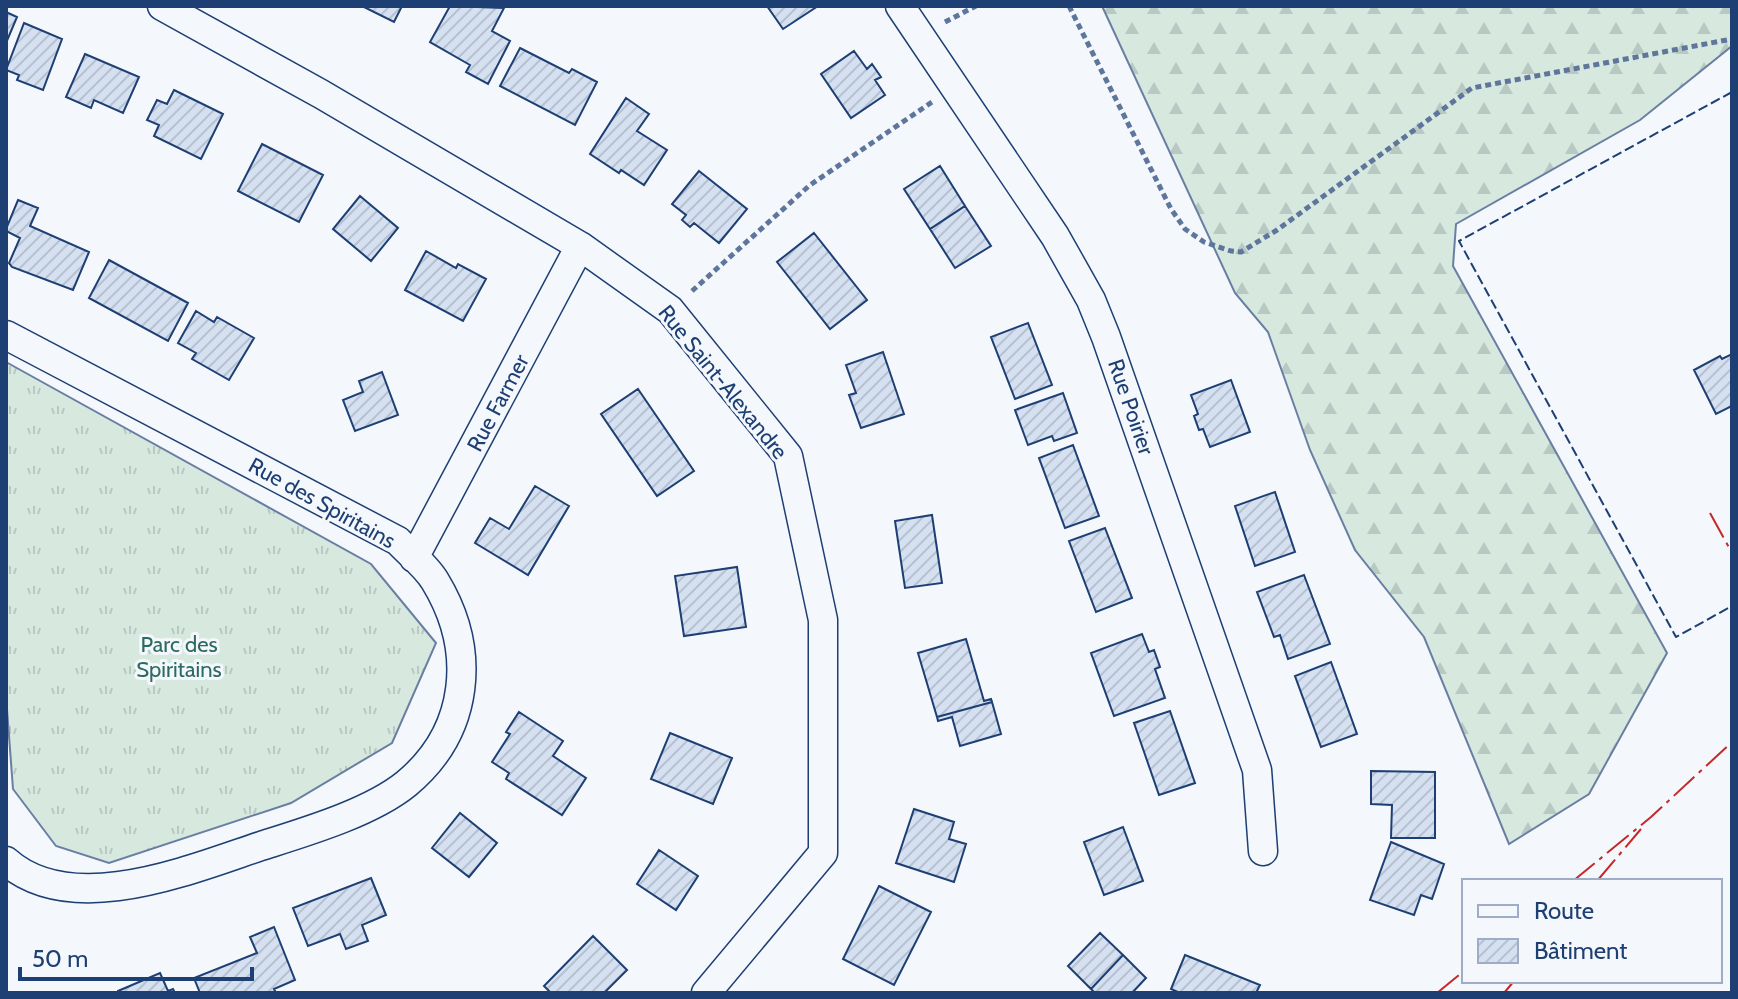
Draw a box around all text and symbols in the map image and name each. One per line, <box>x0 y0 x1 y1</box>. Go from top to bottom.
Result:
street label: Rue Saint-Alexandre <box>653 299 793 465</box>
street label: Rue Farmer <box>461 350 535 456</box>
street label: Rue Poirier <box>1102 355 1160 459</box>
street label: Rue des Spiritains <box>244 452 400 554</box>
park label: Parc des Spiritains <box>136 631 222 683</box>
legend <box>1462 879 1722 983</box>
text: Route <box>1534 896 1594 925</box>
scale bar <box>20 931 252 981</box>
text: Bâtiment <box>1534 936 1627 965</box>
text: 50 m <box>32 944 88 973</box>

